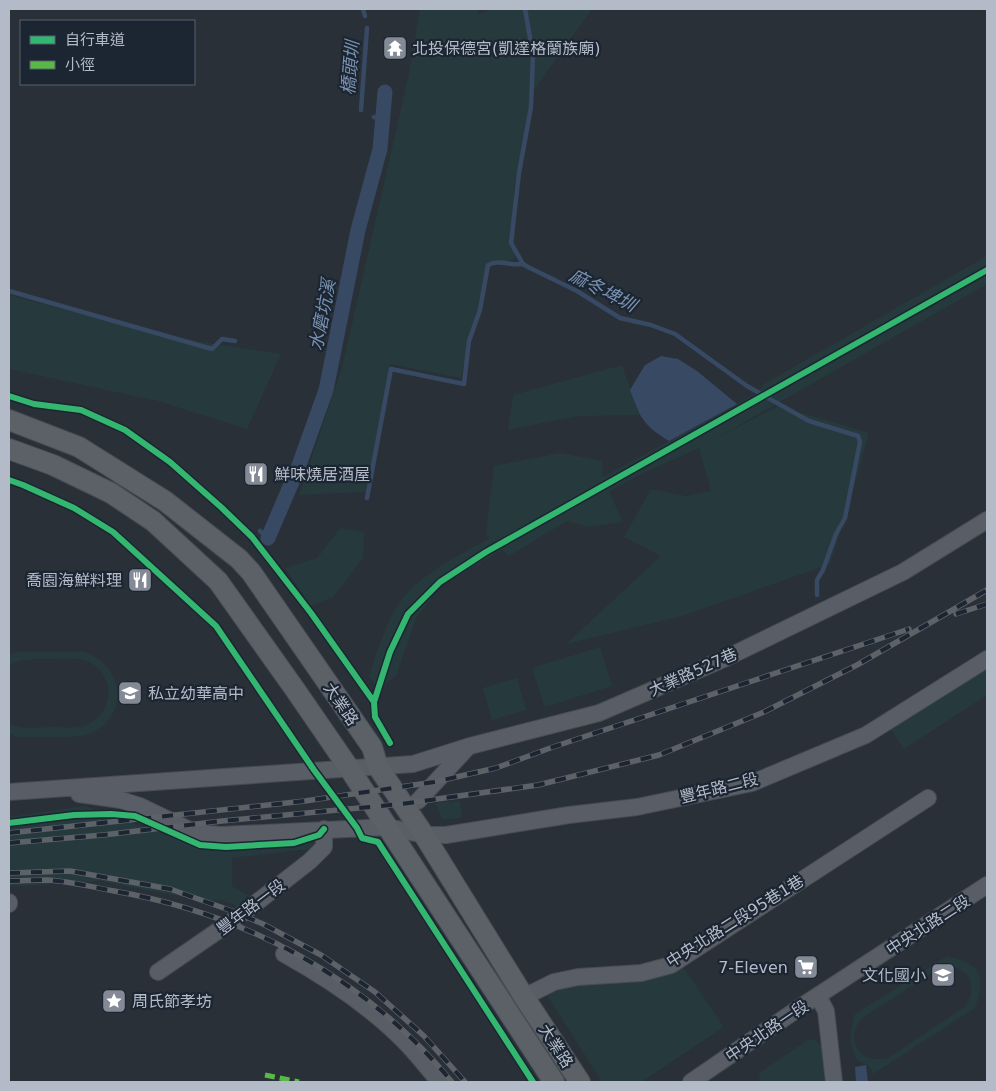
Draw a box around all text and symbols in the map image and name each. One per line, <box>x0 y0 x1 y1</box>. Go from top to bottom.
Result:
legend <box>20 20 195 85</box>
text: 自行車道 <box>65 31 125 49</box>
temple icon: 北投保德宮(凱達格蘭族廟) <box>382 35 408 61</box>
water label: 橋頭圳 <box>337 37 363 96</box>
place label: 北投保德宮(凱達格蘭族廟) <box>412 39 601 58</box>
text: 小徑 <box>65 56 95 74</box>
water label: 麻冬埤圳 <box>566 264 643 317</box>
water label: 水磨坑溪 <box>305 275 340 352</box>
restaurant icon: 鮮味燒居酒屋 <box>243 461 269 487</box>
place label: 鮮味燒居酒屋 <box>274 465 370 484</box>
restaurant icon: 喬園海鮮料理 <box>127 567 153 593</box>
place label: 喬園海鮮料理 <box>26 571 122 590</box>
street label: 大業路527巷 <box>646 644 740 700</box>
street label: 大業路 <box>320 679 362 729</box>
school or university icon: 私立幼華高中 <box>117 680 143 706</box>
place label: 私立幼華高中 <box>148 684 244 703</box>
street label: 豐年路二段 <box>678 769 760 807</box>
street label: 中央北路二段95巷1巷 <box>663 871 807 971</box>
street label: 豐年路一段 <box>213 875 289 939</box>
street label: 中央北路二段 <box>883 891 973 959</box>
supermarket icon: 7-Eleven <box>793 954 819 980</box>
place label: 7-Eleven <box>718 958 788 977</box>
school or university icon: 文化國小 <box>930 962 956 988</box>
place label: 文化國小 <box>862 966 926 985</box>
place icon: 周氏節孝坊 <box>101 988 127 1014</box>
place label: 周氏節孝坊 <box>132 992 212 1011</box>
street label: 中央北路一段 <box>722 996 812 1066</box>
street label: 大業路 <box>535 1021 577 1071</box>

